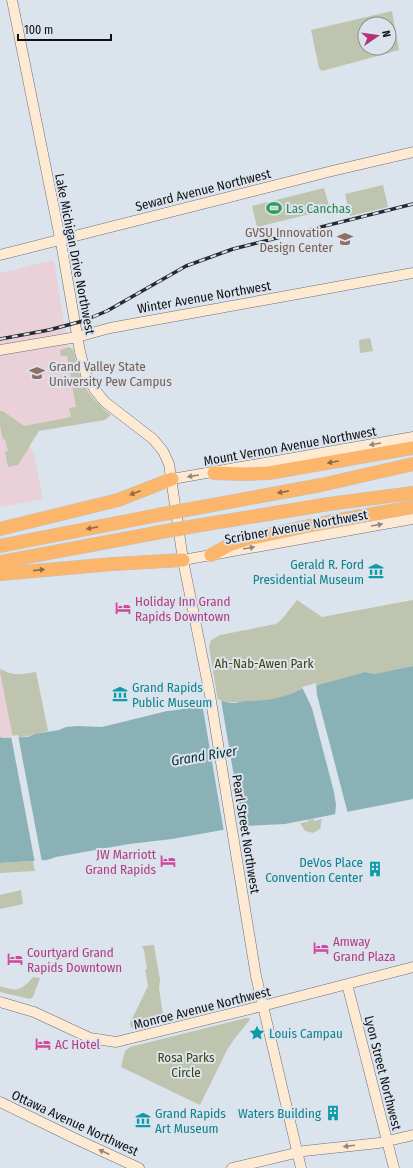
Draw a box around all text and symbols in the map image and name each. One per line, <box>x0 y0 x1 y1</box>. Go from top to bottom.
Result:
scale bar <box>18 16 111 42</box>
north arrow <box>357 16 397 56</box>
text: 100 m <box>24 23 53 37</box>
text: N <box>379 29 393 39</box>
street label: Seward Avenue Northwest <box>134 166 273 214</box>
street label: Lake Michigan Drive Northwest <box>52 172 98 336</box>
sports icon: Las Canchas <box>265 199 283 217</box>
place label: Las Canchas <box>286 201 351 216</box>
place label: GVSU Innovation Design Center <box>245 225 333 255</box>
school or university icon: GVSU Innovation Design Center <box>336 230 354 248</box>
street label: Winter Avenue Northwest <box>136 278 273 316</box>
place label: Grand Valley State University Pew Campus <box>49 359 172 389</box>
school or university icon: Grand Valley State University Pew Campus <box>28 364 46 382</box>
street label: Mount Vernon Avenue Northwest <box>202 423 378 469</box>
one-way arrow <box>369 441 381 447</box>
one-way arrow <box>327 459 339 465</box>
one-way arrow <box>187 473 199 479</box>
one-way arrow <box>277 489 289 495</box>
one-way arrow <box>129 491 141 497</box>
street label: Scribner Avenue Northwest <box>223 507 369 547</box>
one-way arrow <box>371 522 383 528</box>
one-way arrow <box>86 525 98 531</box>
one-way arrow <box>243 545 255 551</box>
place label: Gerald R. Ford Presidential Museum <box>253 557 364 587</box>
museum icon: Gerald R. Ford Presidential Museum <box>367 562 385 580</box>
one-way arrow <box>33 567 45 574</box>
place label: Holiday Inn Grand Rapids Downtown <box>135 594 230 624</box>
hotel icon: Holiday Inn Grand Rapids Downtown <box>114 599 132 617</box>
park label: Ah-Nab-Awen Park <box>214 656 314 671</box>
place label: Grand Rapids Public Museum <box>132 680 212 710</box>
museum icon: Grand Rapids Public Museum <box>111 685 129 703</box>
water label: Grand River <box>170 742 239 770</box>
street label: Pearl Street Northwest <box>229 773 263 895</box>
place label: JW Marriott Grand Rapids <box>85 847 157 877</box>
hotel icon: JW Marriott Grand Rapids <box>159 852 177 870</box>
place label: DeVos Place Convention Center <box>265 855 363 885</box>
building icon: DeVos Place Convention Center <box>366 860 384 878</box>
place label: Amway Grand Plaza <box>333 934 396 964</box>
hotel icon: Amway Grand Plaza <box>312 939 330 957</box>
place label: Courtyard Grand Rapids Downtown <box>27 945 122 975</box>
hotel icon: Courtyard Grand Rapids Downtown <box>6 950 24 968</box>
street label: Monroe Avenue Northwest <box>132 984 273 1032</box>
street label: Lyon Street Northwest <box>362 1014 405 1133</box>
place icon: Louis Campau <box>248 1024 266 1042</box>
place label: Louis Campau <box>269 1026 343 1041</box>
hotel icon: AC Hotel <box>34 1035 52 1053</box>
place label: AC Hotel <box>55 1037 101 1052</box>
park label: Rosa Parks Circle <box>157 1050 215 1080</box>
street label: Ottawa Avenue Northwest <box>9 1087 141 1159</box>
building icon: Waters Building <box>324 1104 342 1122</box>
place label: Grand Rapids Art Museum <box>155 1106 226 1136</box>
place label: Waters Building <box>238 1106 322 1121</box>
museum icon: Grand Rapids Art Museum <box>134 1111 152 1129</box>
one-way arrow <box>342 1143 355 1149</box>
one-way arrow <box>98 1149 109 1155</box>

